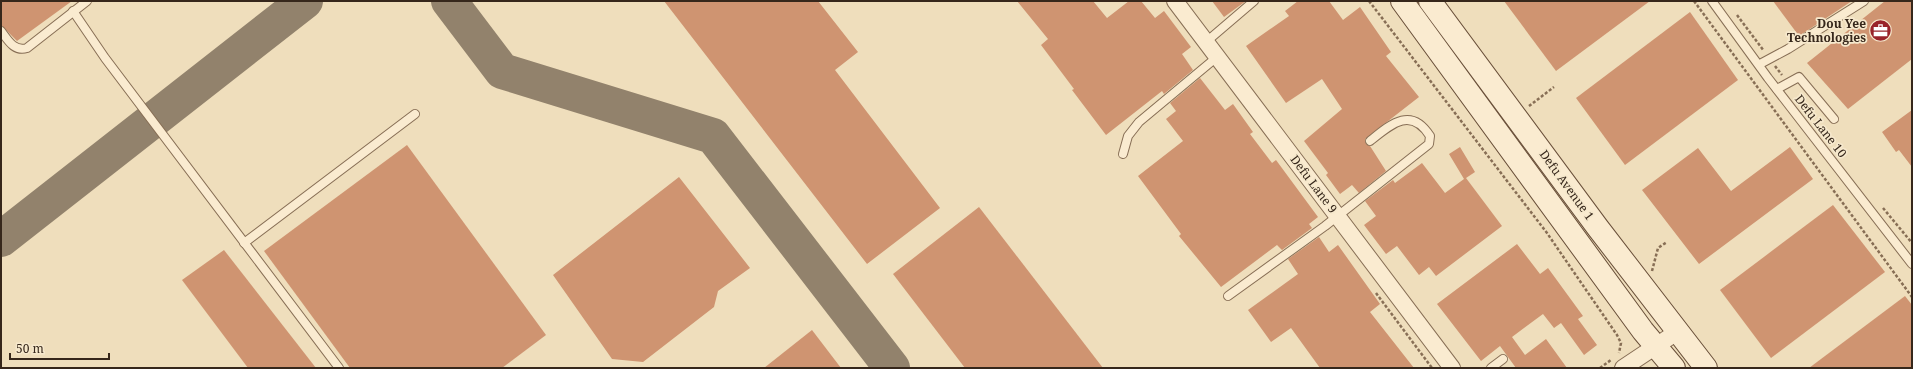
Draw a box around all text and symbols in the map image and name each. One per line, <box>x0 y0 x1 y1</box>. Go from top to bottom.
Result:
place label: Dou Yee Technologies <box>1787 15 1866 46</box>
office icon: Dou Yee Technologies <box>1868 17 1894 43</box>
street label: Defu Lane 10 <box>1791 91 1851 161</box>
street label: Defu Avenue 1 <box>1536 146 1598 224</box>
street label: Defu Lane 9 <box>1287 152 1341 216</box>
scale bar <box>10 335 109 361</box>
text: 50 m <box>16 340 44 357</box>

